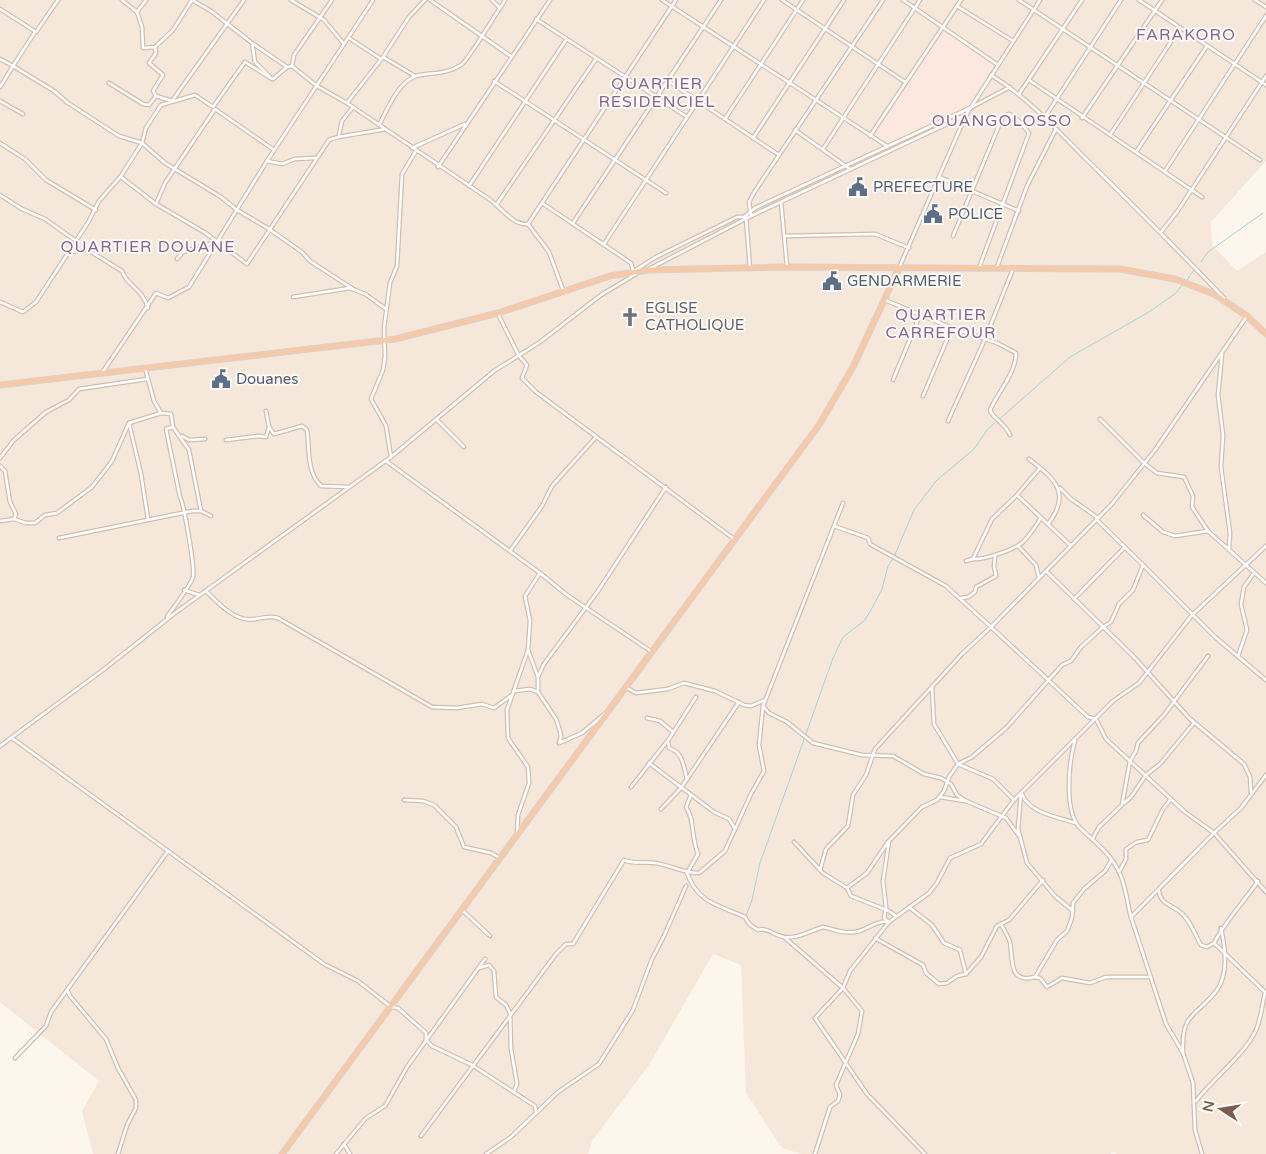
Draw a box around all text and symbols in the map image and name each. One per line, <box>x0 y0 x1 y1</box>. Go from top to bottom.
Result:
district label: FARAKORO <box>1136 25 1236 45</box>
district label: QUARTIER RESIDENCIEL <box>598 74 716 112</box>
district label: OUANGOLOSSO <box>932 111 1072 131</box>
public building icon: PREFECTURE <box>847 176 869 198</box>
place label: PREFECTURE <box>873 178 973 196</box>
public building icon: POLICE <box>922 203 944 225</box>
place label: POLICE <box>948 205 1003 223</box>
district label: QUARTIER DOUANE <box>60 237 236 257</box>
public building icon: GENDARMERIE <box>821 270 843 292</box>
place label: GENDARMERIE <box>847 272 961 290</box>
place label: EGLISE CATHOLIQUE <box>645 299 744 334</box>
district label: QUARTIER CARREFOUR <box>886 305 996 343</box>
church icon: EGLISE CATHOLIQUE <box>619 306 641 328</box>
public building icon: Douanes <box>210 368 232 390</box>
place label: Douanes <box>236 370 299 388</box>
north arrow <box>1196 1084 1246 1134</box>
text: N <box>1199 1099 1218 1114</box>

